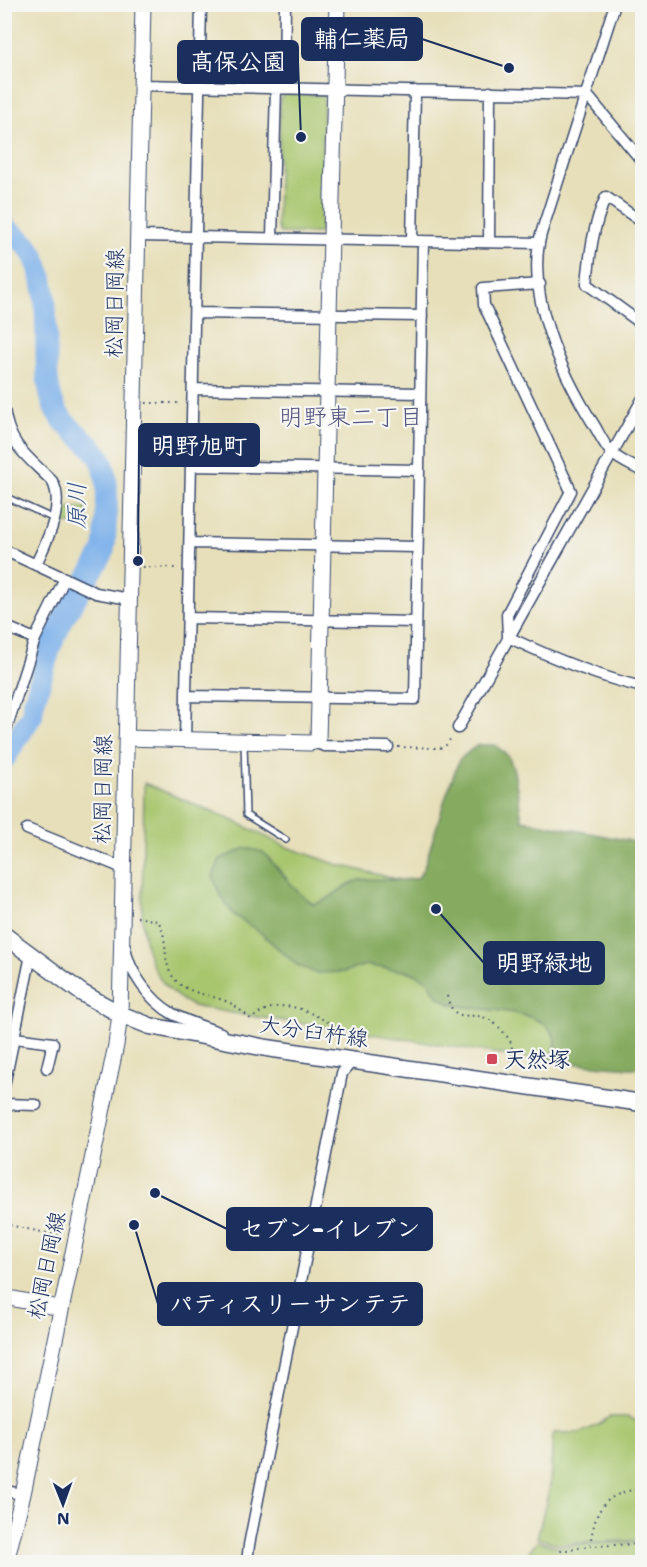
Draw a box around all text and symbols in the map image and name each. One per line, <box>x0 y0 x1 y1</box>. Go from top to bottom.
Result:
callout: 輔仁薬局 <box>302 18 422 60</box>
text: 輔仁薬局 <box>314 23 410 55</box>
callout: 髙保公園 <box>178 41 298 83</box>
text: 髙保公園 <box>190 46 286 78</box>
street label: 松岡日岡線 <box>99 248 130 358</box>
district label: 明野東二丁目 <box>279 401 423 433</box>
callout: 明野旭町 <box>139 424 259 466</box>
text: 明野旭町 <box>151 430 247 462</box>
water label: 原川 <box>61 482 93 530</box>
street label: 松岡日岡線 <box>87 734 118 844</box>
callout: 明野緑地 <box>484 942 604 984</box>
text: 明野緑地 <box>496 947 592 979</box>
street label: 大分臼杵線 <box>257 1009 370 1054</box>
place label: 天然塚 <box>504 1045 570 1074</box>
marker: 天然塚 <box>485 1052 499 1066</box>
street label: 松岡日岡線 <box>21 1208 72 1322</box>
callout: セブン-イレブン <box>227 1208 432 1250</box>
text: セブン-イレブン <box>240 1213 420 1245</box>
callout: パティスリーサンテテ <box>158 1283 422 1325</box>
text: パティスリーサンテテ <box>169 1288 411 1320</box>
north arrow <box>33 1474 93 1534</box>
text: N <box>57 1508 70 1529</box>

